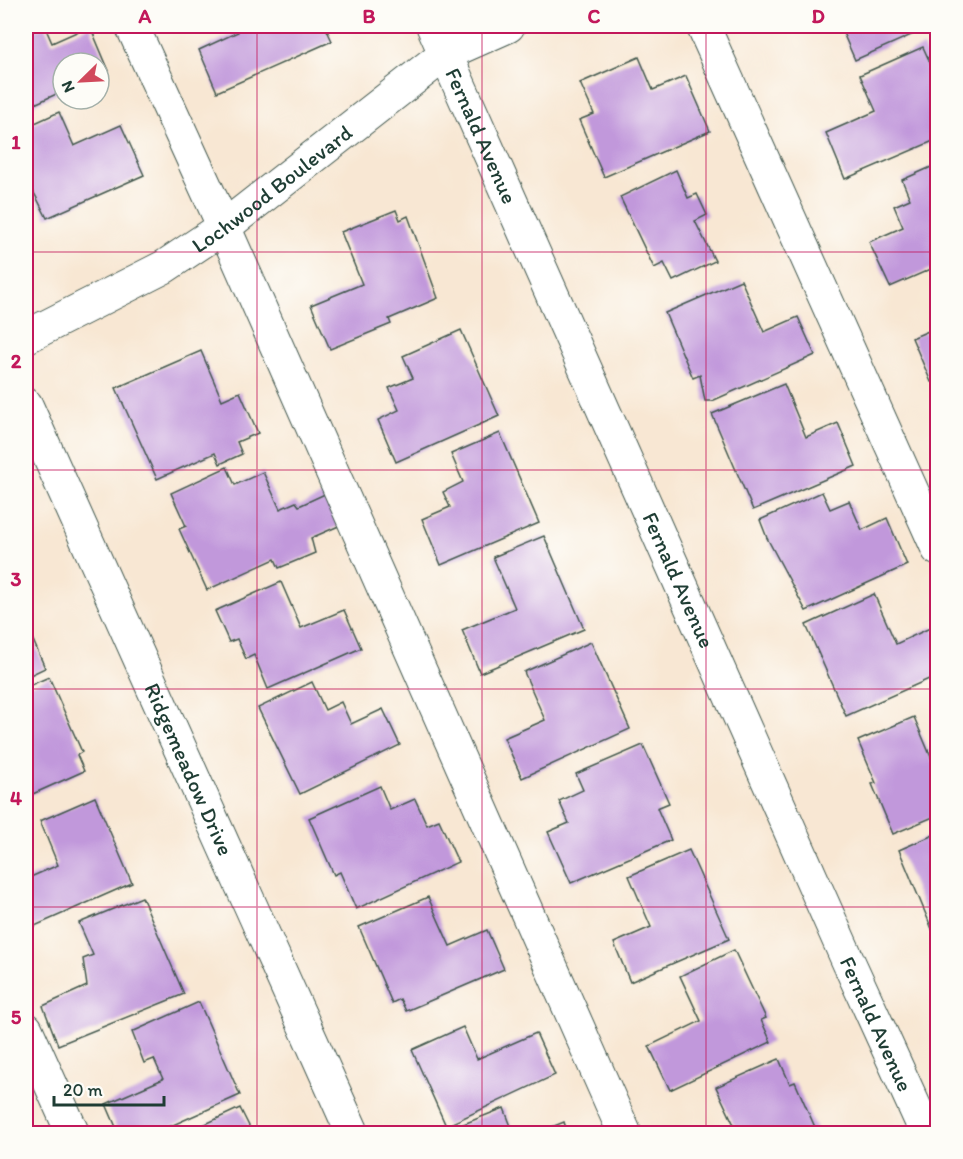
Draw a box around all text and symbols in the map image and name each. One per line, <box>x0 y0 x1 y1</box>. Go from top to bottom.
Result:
text: A <box>138 4 152 28</box>
text: B <box>363 4 376 28</box>
text: C <box>588 4 601 28</box>
text: D <box>811 4 825 28</box>
north arrow <box>51 51 111 111</box>
street label: Fernald Avenue <box>439 64 523 208</box>
text: N <box>57 78 79 96</box>
street label: Lochwood Boulevard <box>187 119 358 259</box>
text: 1 <box>11 130 21 154</box>
text: 2 <box>11 349 22 373</box>
street label: Fernald Avenue <box>637 508 720 652</box>
text: 3 <box>11 567 22 591</box>
street label: Ridgemeadow Drive <box>138 679 239 860</box>
text: 4 <box>10 786 22 810</box>
street label: Fernald Avenue <box>834 952 919 1096</box>
text: 5 <box>11 1005 22 1029</box>
scale bar <box>54 1069 164 1107</box>
text: 20 m <box>63 1079 103 1101</box>

